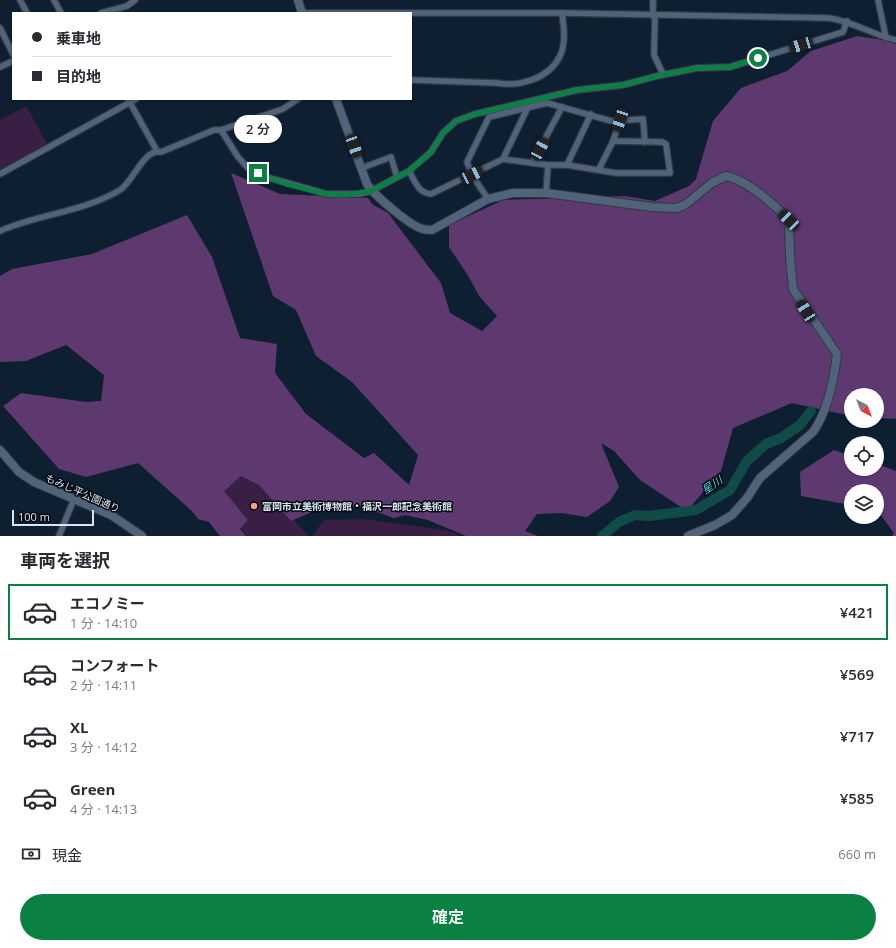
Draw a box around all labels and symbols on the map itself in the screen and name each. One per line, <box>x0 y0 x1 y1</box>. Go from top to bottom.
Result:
car <box>788 36 814 54</box>
route start <box>749 49 767 67</box>
car <box>611 107 629 133</box>
callout: 2 分 <box>234 115 282 143</box>
car <box>344 133 364 159</box>
car <box>529 136 551 162</box>
route end <box>249 164 267 182</box>
car <box>459 164 485 186</box>
car <box>776 207 802 233</box>
car <box>795 298 817 324</box>
north arrow <box>844 388 884 428</box>
street label: もみじ平公園通り <box>44 470 122 516</box>
water label: 星川 <box>698 472 726 497</box>
place label: 富岡市立美術博物館・福沢一郎記念美術館 <box>262 499 452 513</box>
marker: 富岡市立美術博物館・福沢一郎記念美術館 <box>249 501 259 511</box>
scale bar <box>12 508 94 527</box>

